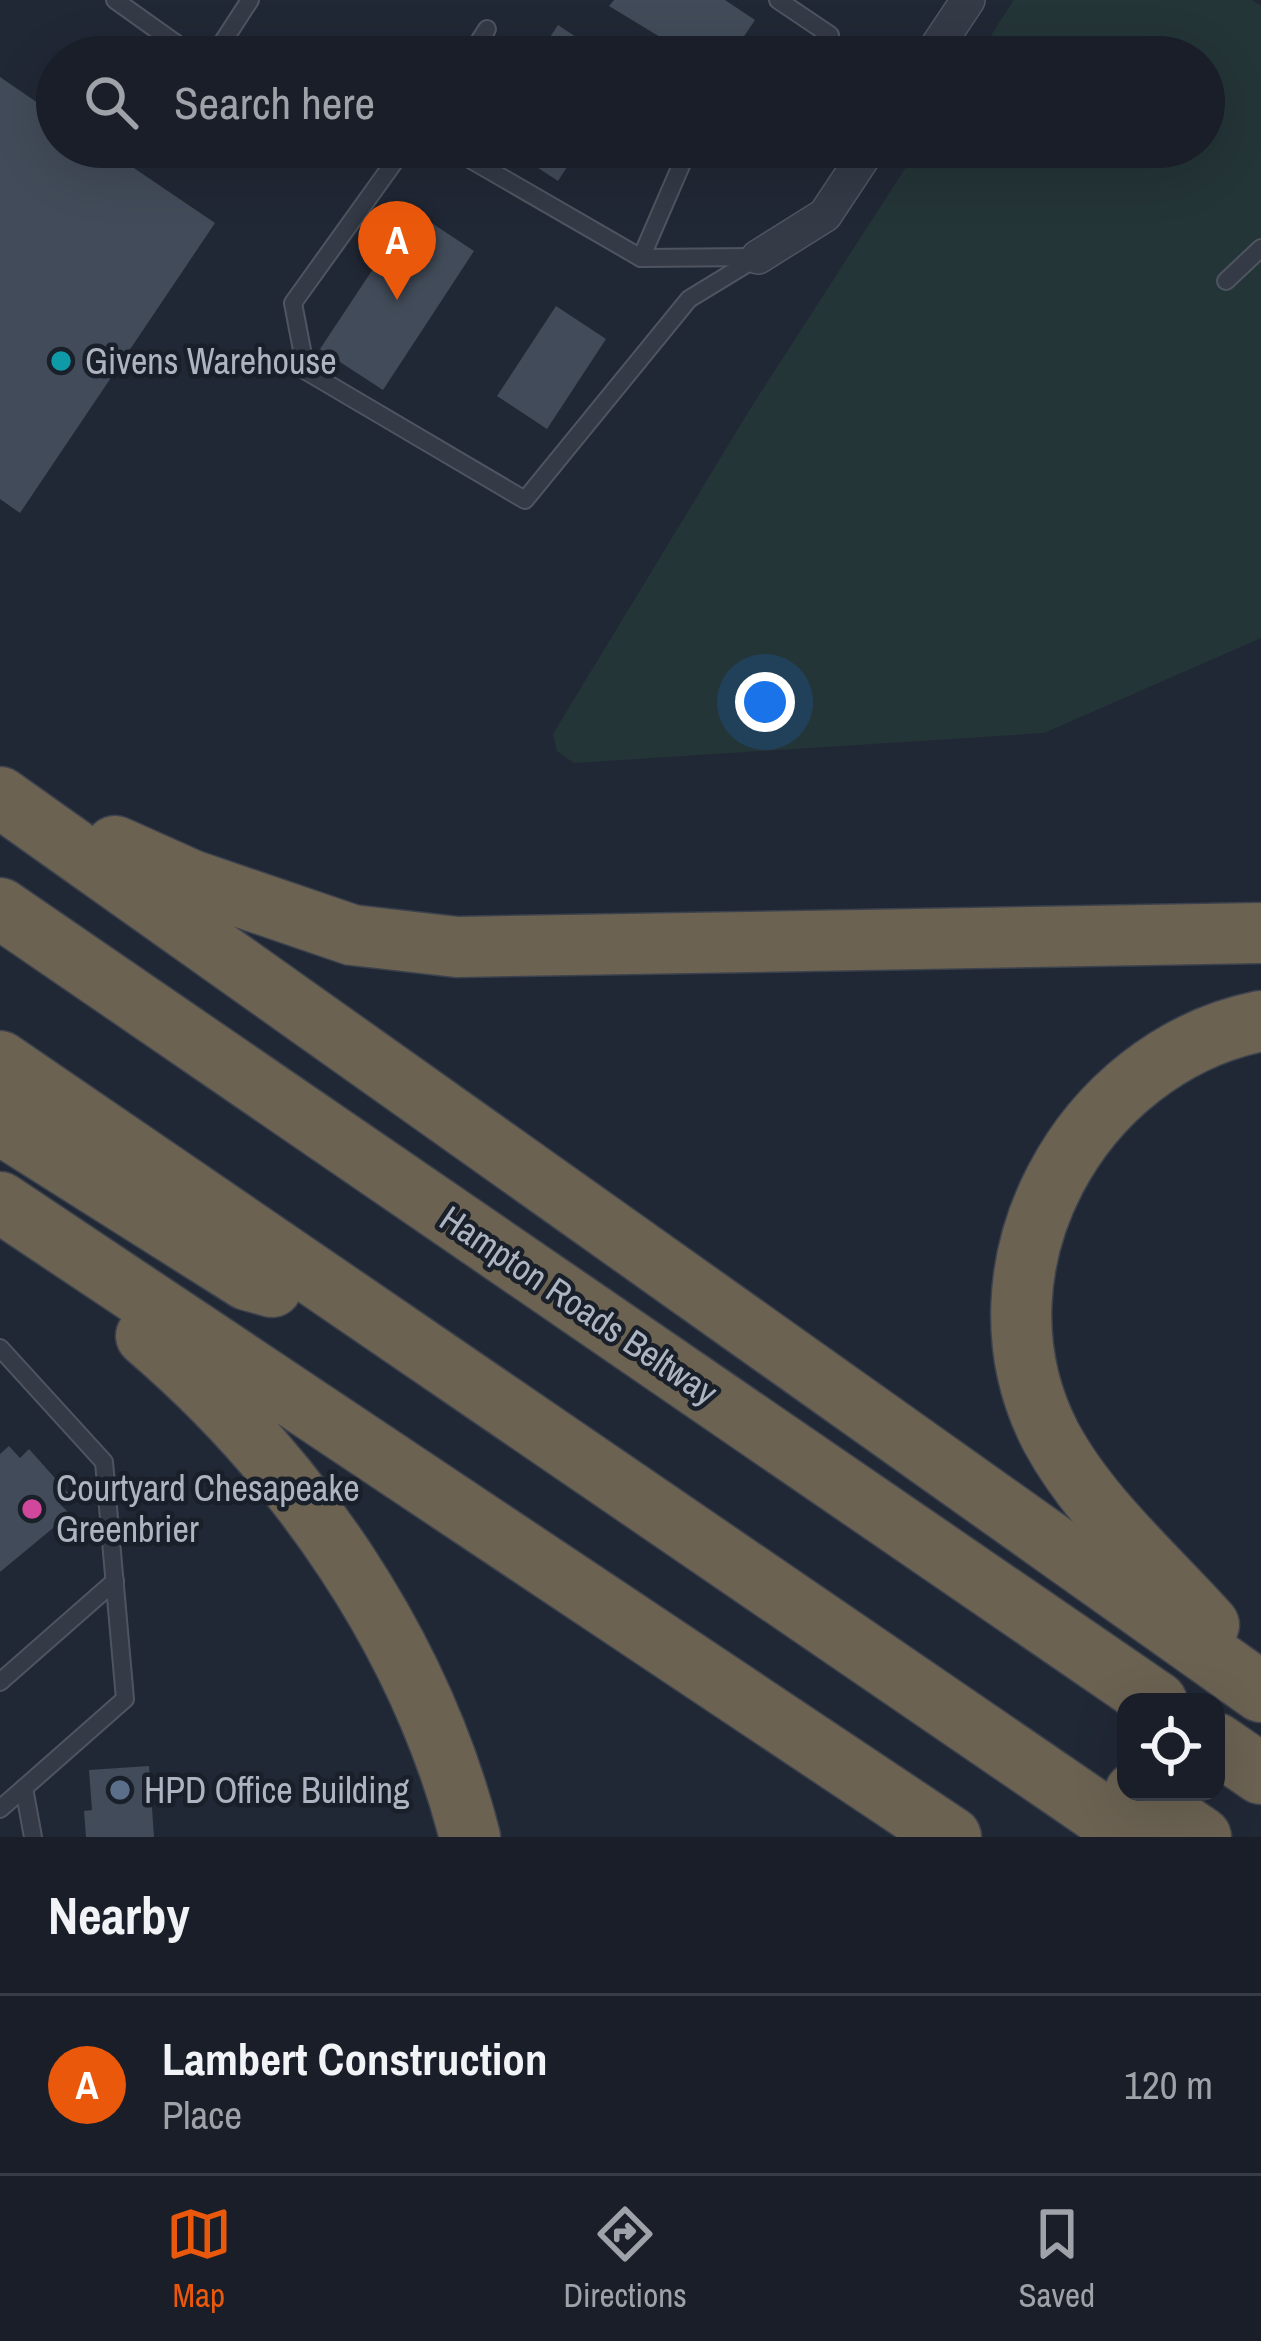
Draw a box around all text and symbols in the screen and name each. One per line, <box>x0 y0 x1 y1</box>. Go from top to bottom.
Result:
search box <box>36 36 1225 168</box>
icon: search <box>78 69 144 135</box>
text: Search here <box>174 72 375 133</box>
pin: A <box>358 201 436 300</box>
place label: Givens Warehouse <box>85 337 337 385</box>
marker: Givens Warehouse <box>48 348 74 374</box>
your location <box>735 672 795 732</box>
street label: Hampton Roads Beltway <box>431 1194 727 1416</box>
place label: Courtyard Chesapeake Greenbrier <box>56 1464 360 1553</box>
marker: Courtyard Chesapeake Greenbrier <box>19 1496 45 1522</box>
map controls <box>1117 1693 1225 1801</box>
button: locate <box>1117 1693 1225 1801</box>
place label: HPD Office Building <box>144 1766 410 1814</box>
marker: HPD Office Building <box>107 1777 133 1803</box>
text: Nearby <box>48 1881 190 1950</box>
text: Lambert Construction <box>162 2028 547 2089</box>
text: A <box>75 2059 99 2111</box>
text: 120 m <box>1124 2059 1213 2111</box>
text: Place <box>162 2089 242 2141</box>
tab: Map <box>166 2201 232 2317</box>
tab: Directions <box>563 2201 687 2317</box>
tab: Saved <box>1018 2201 1095 2317</box>

